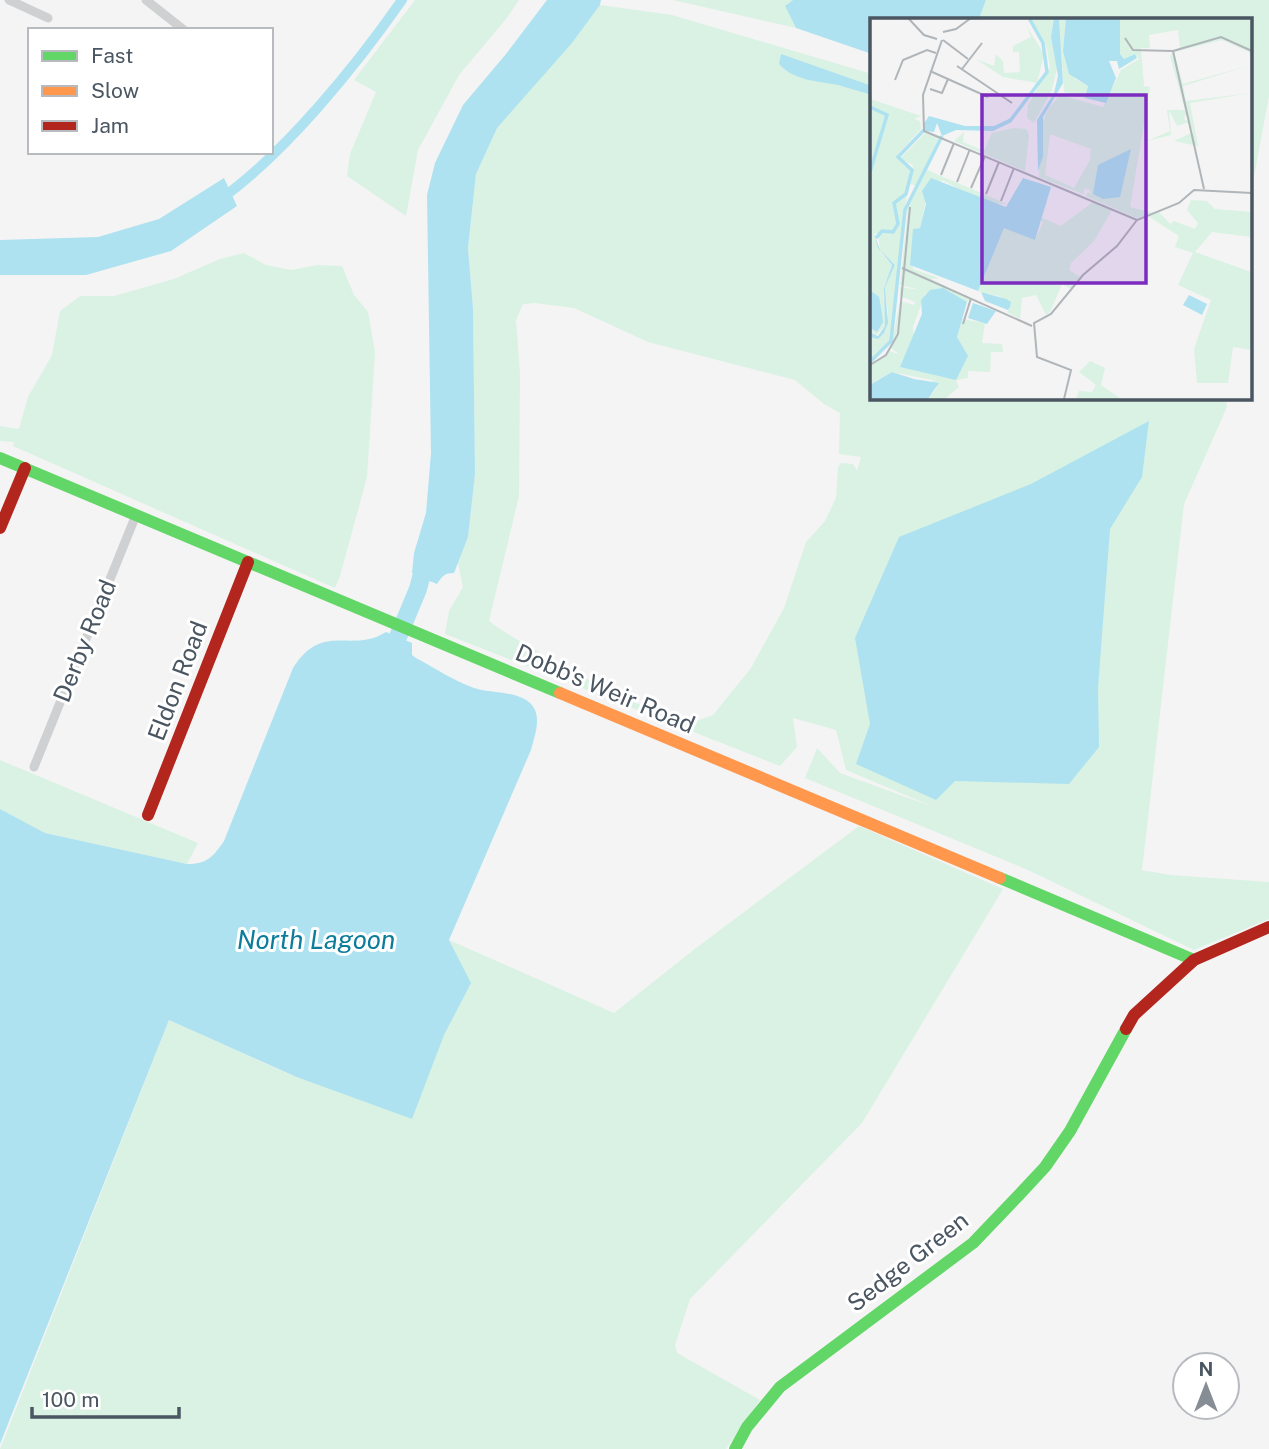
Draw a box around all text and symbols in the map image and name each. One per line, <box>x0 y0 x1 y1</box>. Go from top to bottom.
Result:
inset map <box>870 18 1252 399</box>
legend <box>28 28 273 154</box>
text: Fast <box>91 43 133 68</box>
text: Slow <box>91 78 139 103</box>
text: Jam <box>91 113 129 138</box>
street label: Derby Road <box>47 575 121 706</box>
street label: Eldon Road <box>141 617 213 744</box>
street label: Dobb's Weir Road <box>511 638 699 739</box>
water label: North Lagoon <box>237 924 395 955</box>
street label: Sedge Green <box>841 1205 973 1317</box>
north arrow <box>1171 1351 1241 1421</box>
text: N <box>1199 1358 1213 1380</box>
scale bar <box>32 1376 178 1420</box>
text: 100 m <box>42 1387 99 1412</box>

